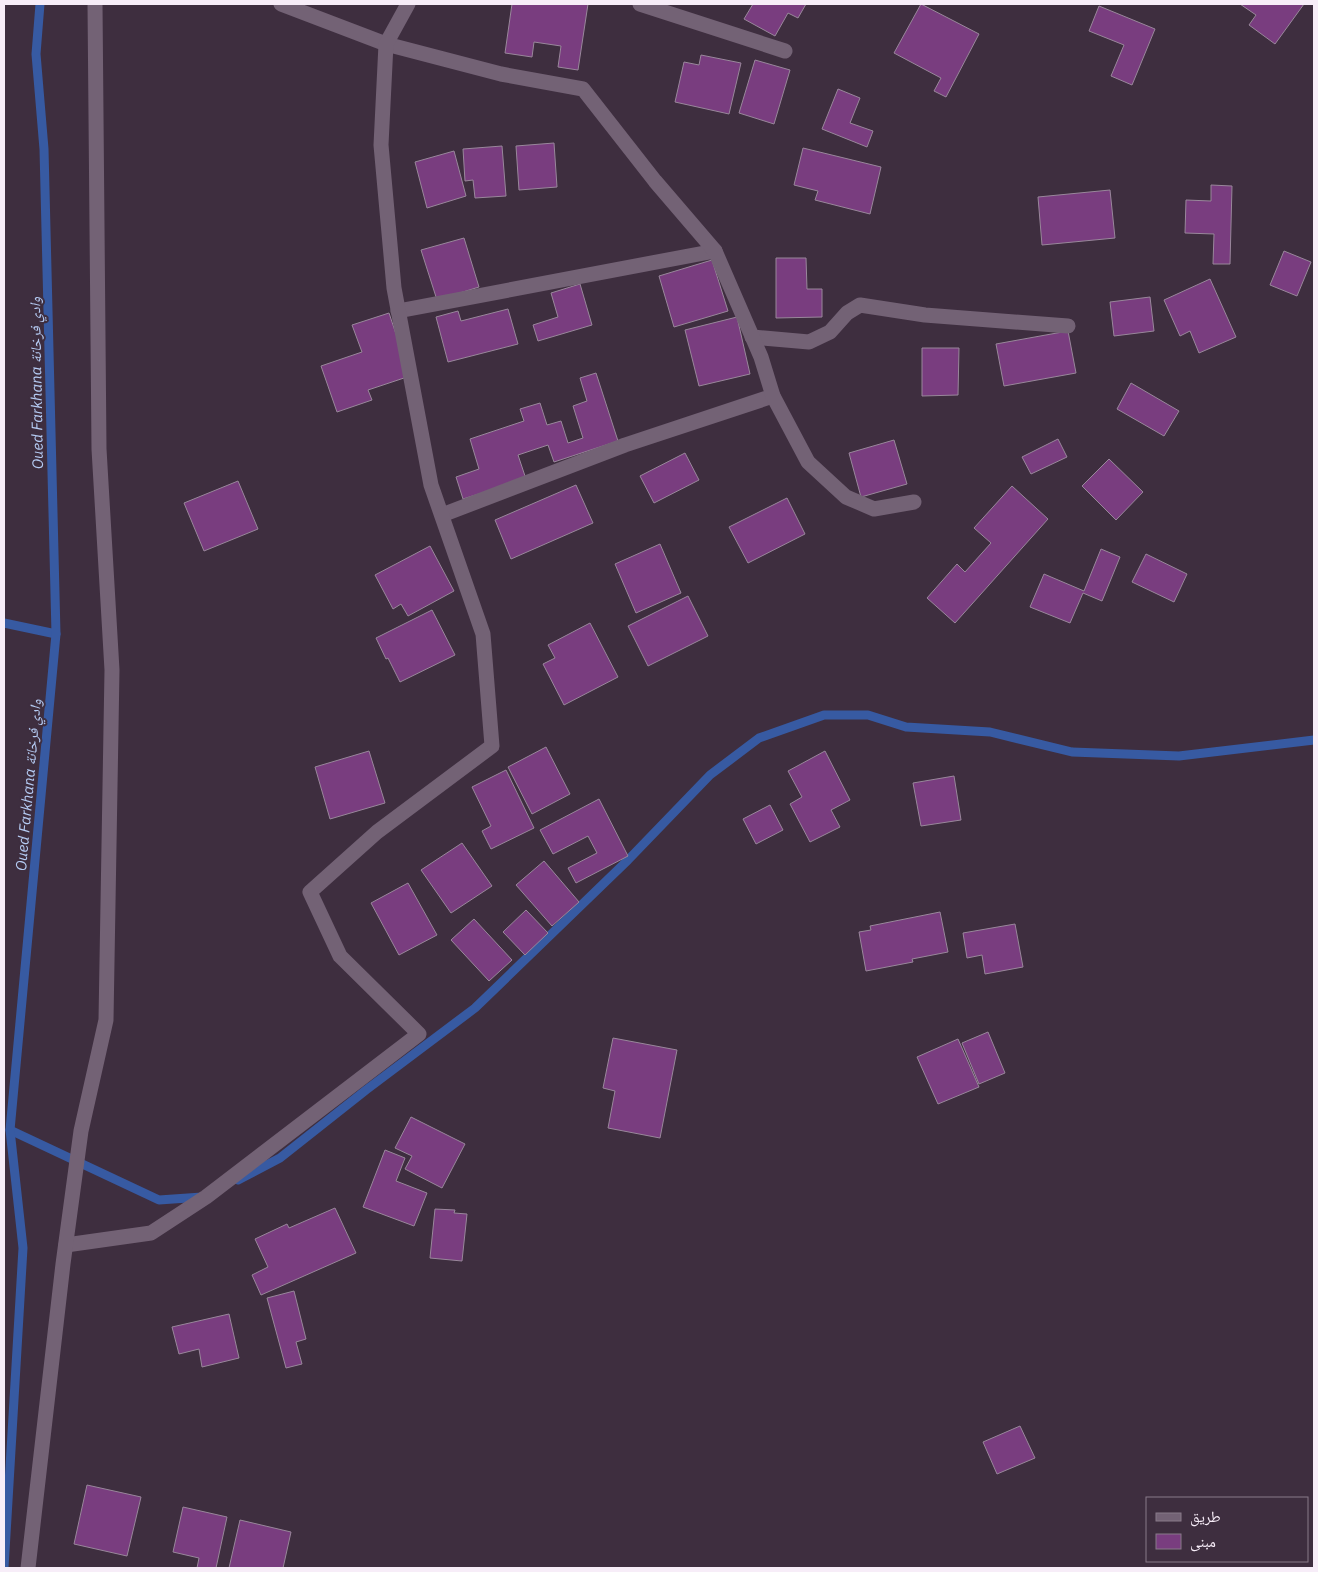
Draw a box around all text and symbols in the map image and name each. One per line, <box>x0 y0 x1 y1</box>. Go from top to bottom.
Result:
water label: Oued Farkhana وادي فرخانة <box>25 297 50 469</box>
water label: Oued Farkhana وادي فرخانة <box>11 698 48 872</box>
legend <box>1146 1497 1308 1562</box>
text: طريق <box>1190 1507 1221 1527</box>
text: مبنى <box>1190 1532 1216 1552</box>

